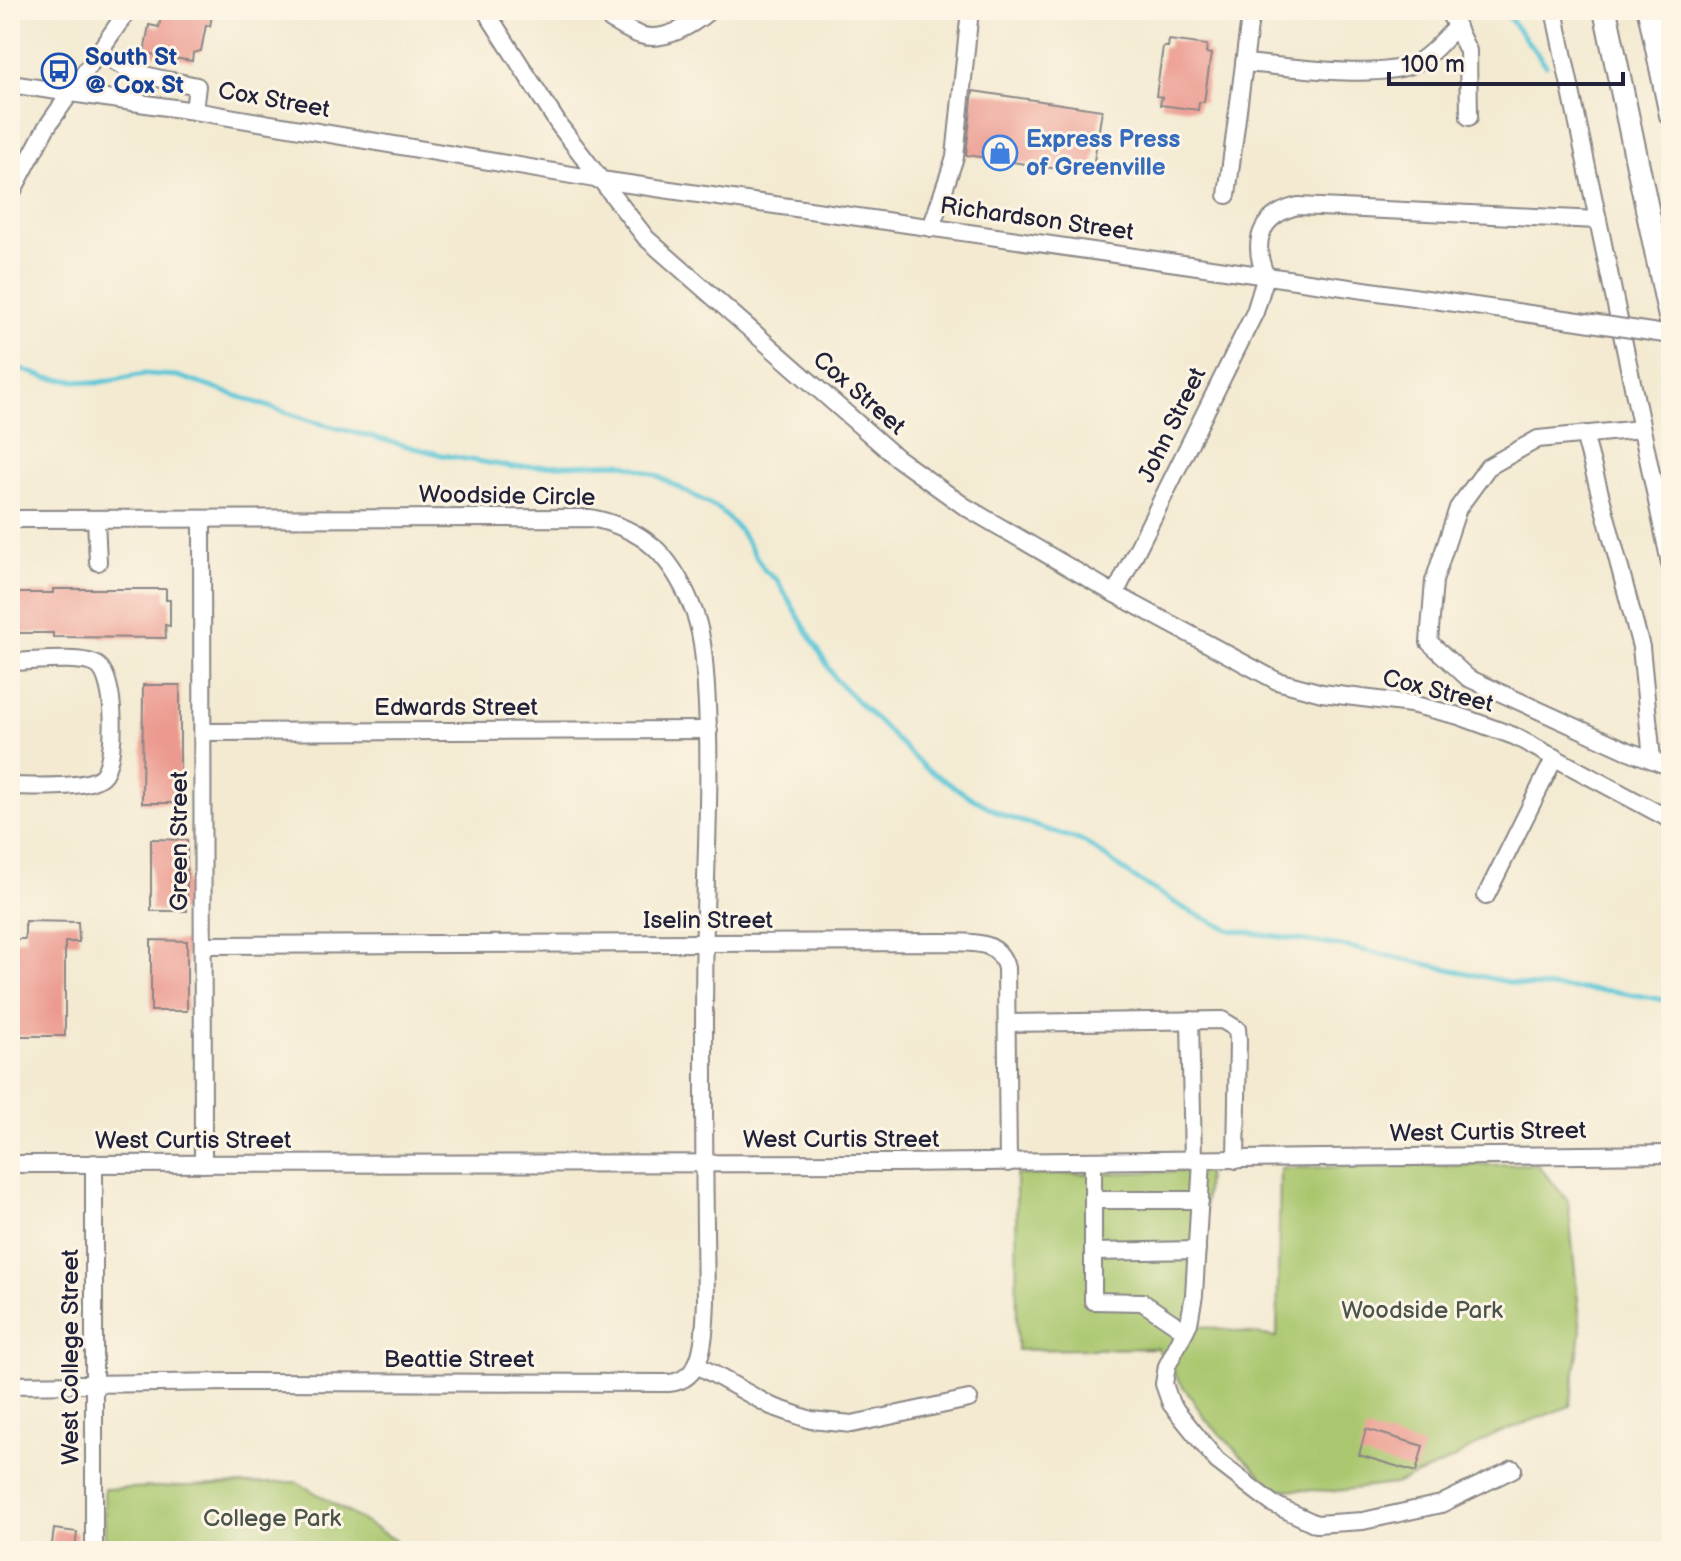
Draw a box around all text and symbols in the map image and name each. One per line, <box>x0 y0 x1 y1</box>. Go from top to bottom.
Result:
scale bar <box>1389 36 1623 86</box>
place label: South St @ Cox St <box>85 43 184 100</box>
text: 100 m <box>1401 50 1465 79</box>
bus stop icon: South St @ Cox St <box>40 52 78 90</box>
street label: Cox Street <box>216 76 333 124</box>
place label: Express Press of Greenville <box>1026 125 1180 182</box>
shop icon: Express Press of Greenville <box>981 134 1019 172</box>
street label: Richardson Street <box>938 191 1136 247</box>
street label: Cox Street <box>807 345 912 441</box>
street label: John Street <box>1132 362 1213 487</box>
street label: Woodside Circle <box>418 480 596 512</box>
street label: Cox Street <box>1380 663 1497 719</box>
street label: Edwards Street <box>374 693 539 722</box>
street label: Green Street <box>165 770 194 911</box>
street label: Iselin Street <box>643 906 774 935</box>
street label: West Curtis Street <box>1389 1116 1587 1148</box>
street label: West Curtis Street <box>743 1125 940 1154</box>
street label: West Curtis Street <box>95 1126 292 1155</box>
street label: West College Street <box>56 1248 85 1465</box>
park label: Woodside Park <box>1341 1296 1503 1325</box>
street label: Beattie Street <box>384 1345 535 1374</box>
park label: College Park <box>203 1504 341 1533</box>

